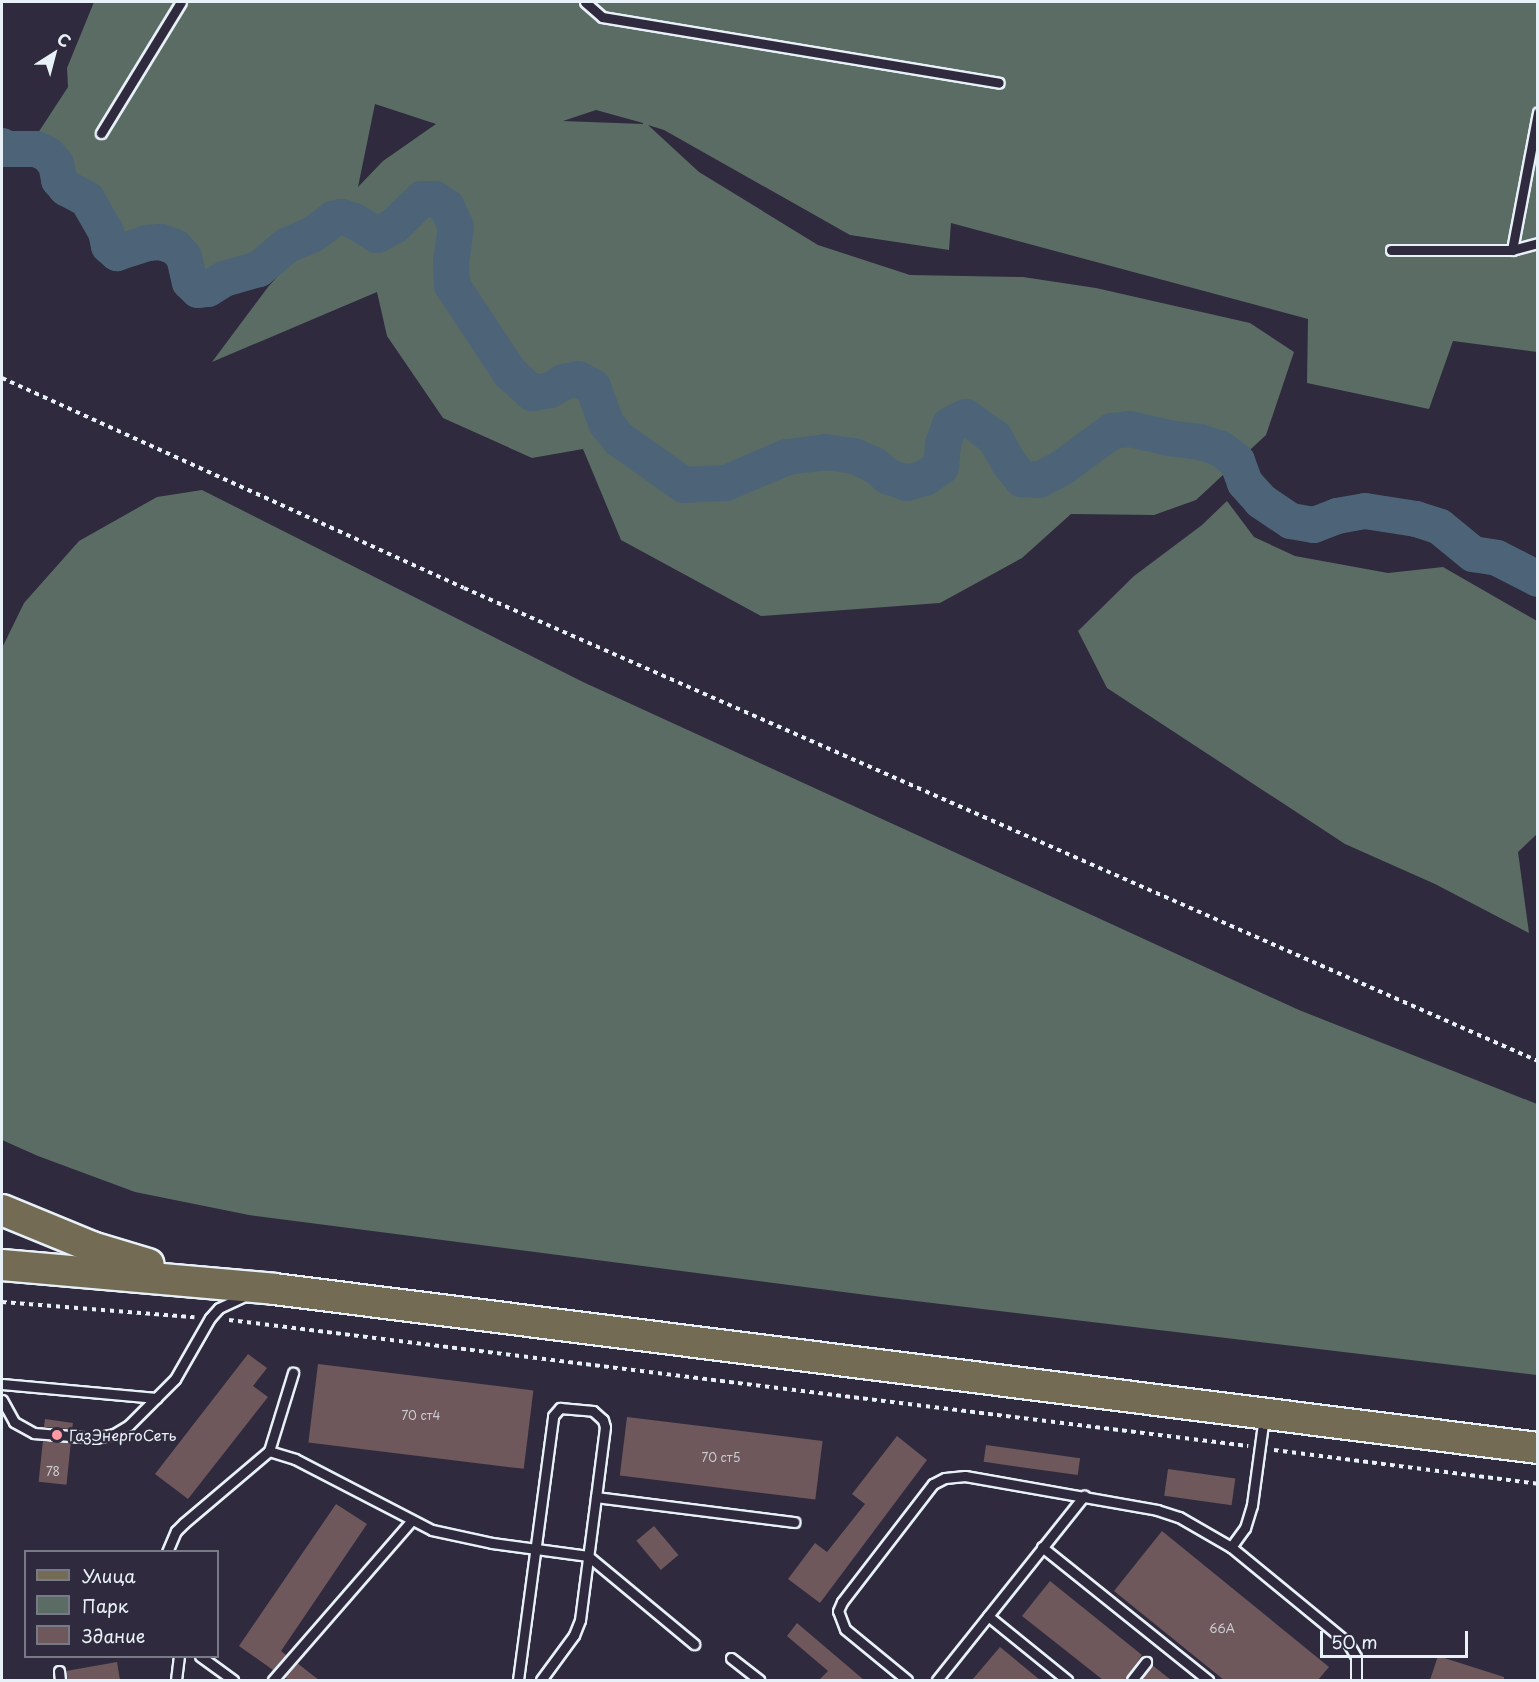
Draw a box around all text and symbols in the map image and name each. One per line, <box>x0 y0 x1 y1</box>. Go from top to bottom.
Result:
north arrow <box>24 24 84 84</box>
text: С <box>53 26 77 53</box>
house number: 70 ст4 <box>401 1409 441 1423</box>
place label: ГазЭнергоСеть <box>69 1426 176 1444</box>
marker: ГазЭнергоСеть <box>50 1428 64 1442</box>
house number: 70 ст5 <box>701 1451 741 1465</box>
house number: 78 <box>46 1465 60 1479</box>
legend <box>24 1550 219 1658</box>
text: Улица <box>82 1562 136 1589</box>
text: Парк <box>82 1592 128 1619</box>
scale bar <box>1323 1619 1472 1657</box>
text: Здание <box>82 1622 145 1649</box>
house number: 66А <box>1209 1622 1235 1636</box>
text: 50 m <box>1331 1628 1378 1655</box>

